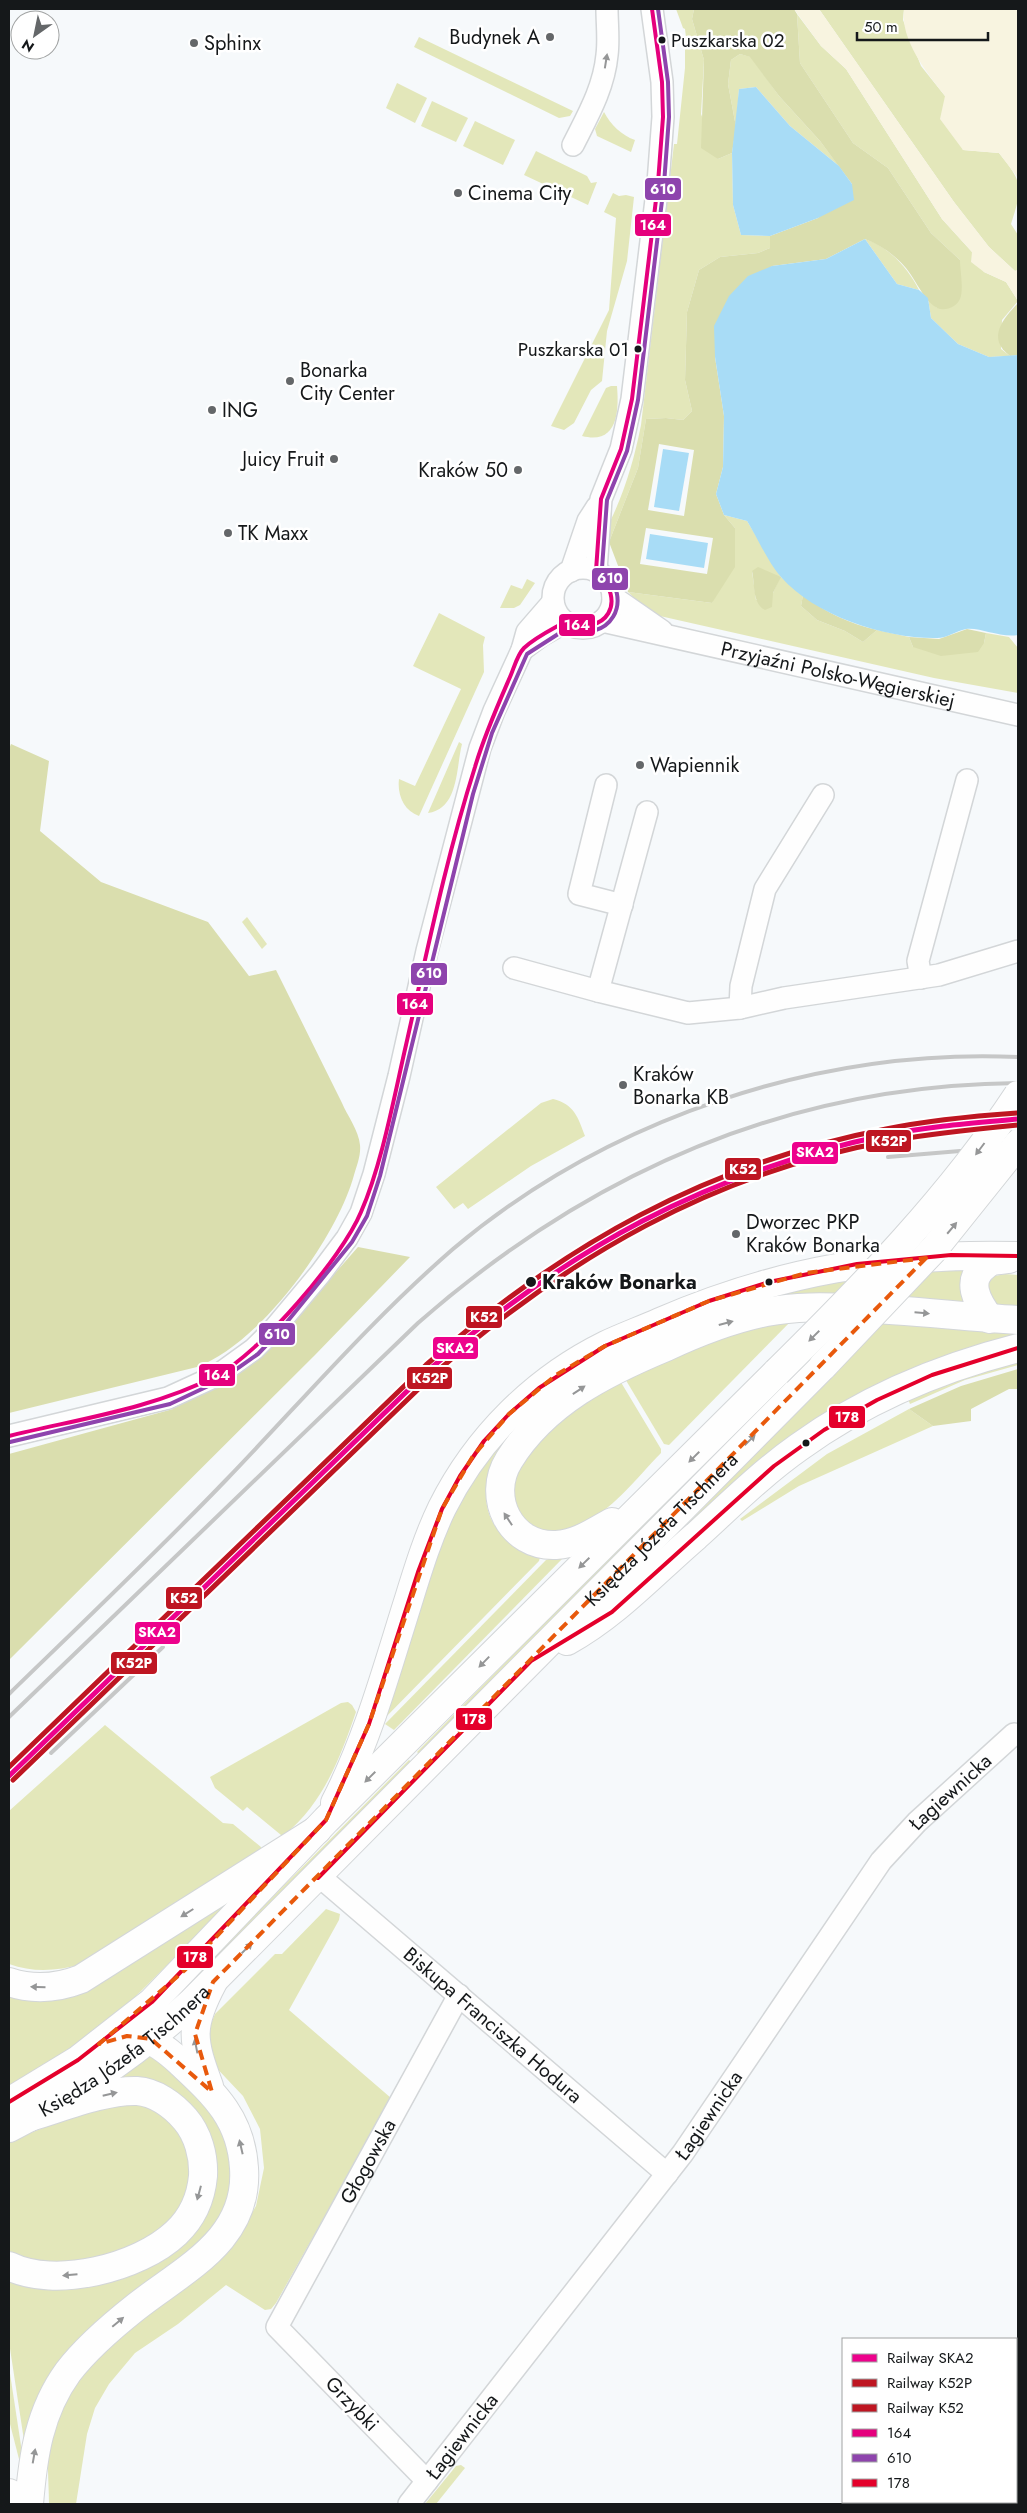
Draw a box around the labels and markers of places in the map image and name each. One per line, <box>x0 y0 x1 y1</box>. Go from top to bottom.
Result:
place label: Budynek A <box>449 23 541 52</box>
place label: Puszkarska 02 <box>671 27 785 54</box>
place label: Sphinx <box>204 29 262 58</box>
marker: Budynek A <box>544 31 556 43</box>
marker: Puszkarska 02 <box>657 35 667 45</box>
marker: Sphinx <box>188 37 200 49</box>
place label: Cinema City <box>468 179 572 208</box>
marker: Cinema City <box>452 187 464 199</box>
place label: Puszkarska 01 <box>518 336 629 363</box>
marker: Puszkarska 01 <box>633 344 643 354</box>
place label: Bonarka City Center <box>300 356 395 408</box>
marker: Bonarka City Center <box>284 375 296 387</box>
place label: ING <box>222 396 258 425</box>
marker: ING <box>206 404 218 416</box>
place label: Juicy Fruit <box>239 445 324 474</box>
marker: Juicy Fruit <box>328 453 340 465</box>
place label: Kraków 50 <box>418 456 508 485</box>
marker: Kraków 50 <box>512 464 524 476</box>
place label: TK Maxx <box>238 519 308 548</box>
marker: TK Maxx <box>222 527 234 539</box>
place label: Wapiennik <box>650 751 740 780</box>
marker: Wapiennik <box>634 759 646 771</box>
place label: Kraków Bonarka KB <box>633 1060 729 1112</box>
marker: Kraków Bonarka KB <box>617 1079 629 1091</box>
place label: Dworzec PKP Kraków Bonarka <box>746 1208 880 1260</box>
marker: Dworzec PKP Kraków Bonarka <box>730 1228 742 1240</box>
place label: Kraków Bonarka <box>542 1268 697 1297</box>
marker: Kraków Bonarka <box>524 1275 538 1289</box>
unlabelled marker <box>764 1277 774 1287</box>
unlabelled marker <box>801 1438 811 1448</box>

